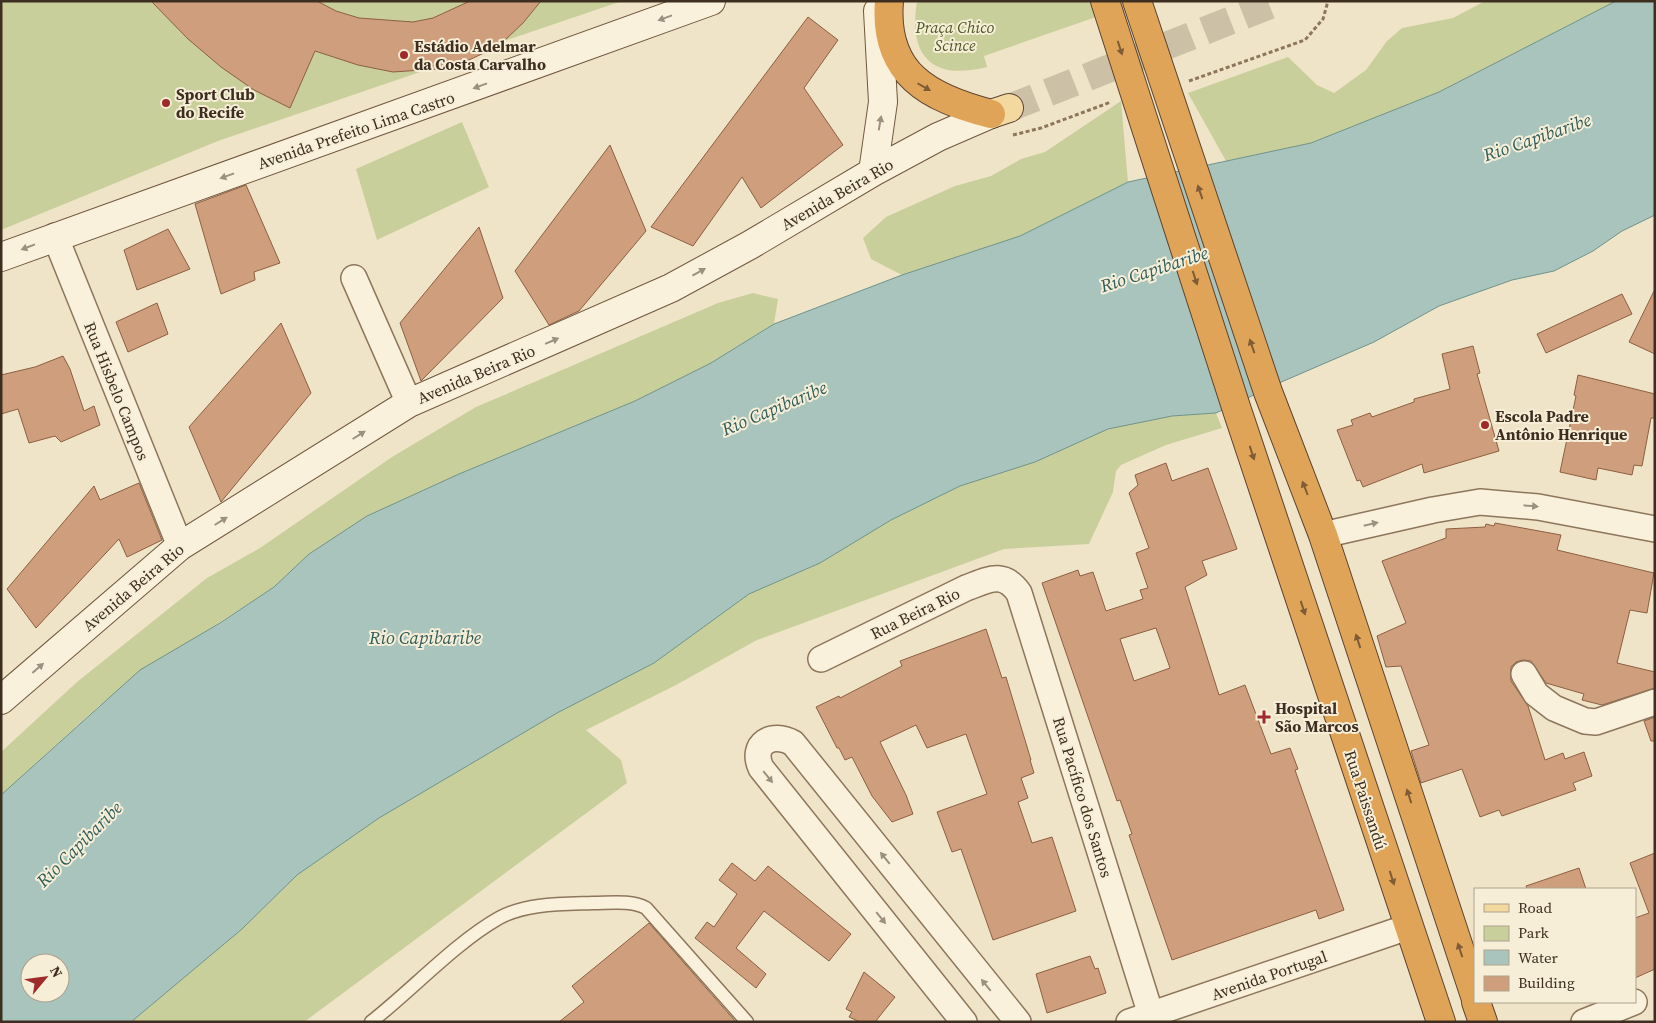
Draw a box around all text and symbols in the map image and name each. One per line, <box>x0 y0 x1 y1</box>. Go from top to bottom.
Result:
one-way arrow <box>657 14 672 22</box>
park label: Praça Chico Scince <box>915 16 995 56</box>
place label: Estádio Adelmar da Costa Carvalho <box>414 35 546 75</box>
one-way arrow <box>1117 40 1125 55</box>
marker: Estádio Adelmar da Costa Carvalho <box>398 49 410 61</box>
one-way arrow <box>918 82 931 91</box>
place label: Sport Club do Recife <box>176 83 255 123</box>
one-way arrow <box>472 83 487 90</box>
street label: Avenida Prefeito Lima Castro <box>254 86 458 174</box>
marker: Sport Club do Recife <box>160 97 172 109</box>
water label: Rio Capibaribe <box>1479 107 1595 167</box>
one-way arrow <box>876 116 884 131</box>
street label: Avenida Beira Rio <box>777 153 897 235</box>
one-way arrow <box>220 172 235 180</box>
one-way arrow <box>1196 185 1203 200</box>
water label: Rio Capibaribe <box>1096 240 1212 299</box>
one-way arrow <box>20 243 35 251</box>
one-way arrow <box>692 268 706 277</box>
one-way arrow <box>1191 270 1199 285</box>
street label: Rua Hisbelo Campos <box>79 318 155 464</box>
one-way arrow <box>545 337 559 345</box>
street label: Avenida Beira Rio <box>414 339 539 409</box>
one-way arrow <box>1248 339 1256 354</box>
water label: Rio Capibaribe <box>717 374 831 442</box>
place label: Escola Padre Antônio Henrique <box>1495 405 1627 445</box>
marker: Escola Padre Antônio Henrique <box>1479 419 1491 431</box>
one-way arrow <box>352 430 365 439</box>
one-way arrow <box>1248 446 1256 461</box>
one-way arrow <box>1301 480 1309 495</box>
one-way arrow <box>1523 503 1539 511</box>
one-way arrow <box>214 516 227 525</box>
one-way arrow <box>1363 520 1378 528</box>
street label: Avenida Beira Rio <box>78 538 189 636</box>
street label: Rua Beira Rio <box>867 582 964 644</box>
one-way arrow <box>1299 600 1307 615</box>
water label: Rio Capibaribe <box>368 625 482 650</box>
one-way arrow <box>1354 634 1361 649</box>
one-way arrow <box>32 662 44 674</box>
place label: Hospital São Marcos <box>1275 697 1359 737</box>
marker: Hospital São Marcos <box>1257 710 1271 724</box>
street label: Rua Pacífico dos Santos <box>1048 714 1118 880</box>
street label: Rua Paissandú <box>1340 747 1392 853</box>
one-way arrow <box>762 770 773 783</box>
one-way arrow <box>1404 788 1412 803</box>
water label: Rio Capibaribe <box>30 795 128 893</box>
one-way arrow <box>879 852 890 865</box>
one-way arrow <box>1388 871 1396 886</box>
legend <box>1474 888 1636 1003</box>
text: Road <box>1518 897 1552 918</box>
one-way arrow <box>875 911 886 924</box>
text: Park <box>1518 922 1550 943</box>
one-way arrow <box>1455 942 1463 957</box>
street label: Avenida Portugal <box>1208 945 1330 1005</box>
text: Water <box>1518 947 1559 968</box>
north arrow <box>20 953 70 1003</box>
text: N <box>45 962 68 981</box>
text: Building <box>1518 972 1575 993</box>
one-way arrow <box>981 979 992 992</box>

